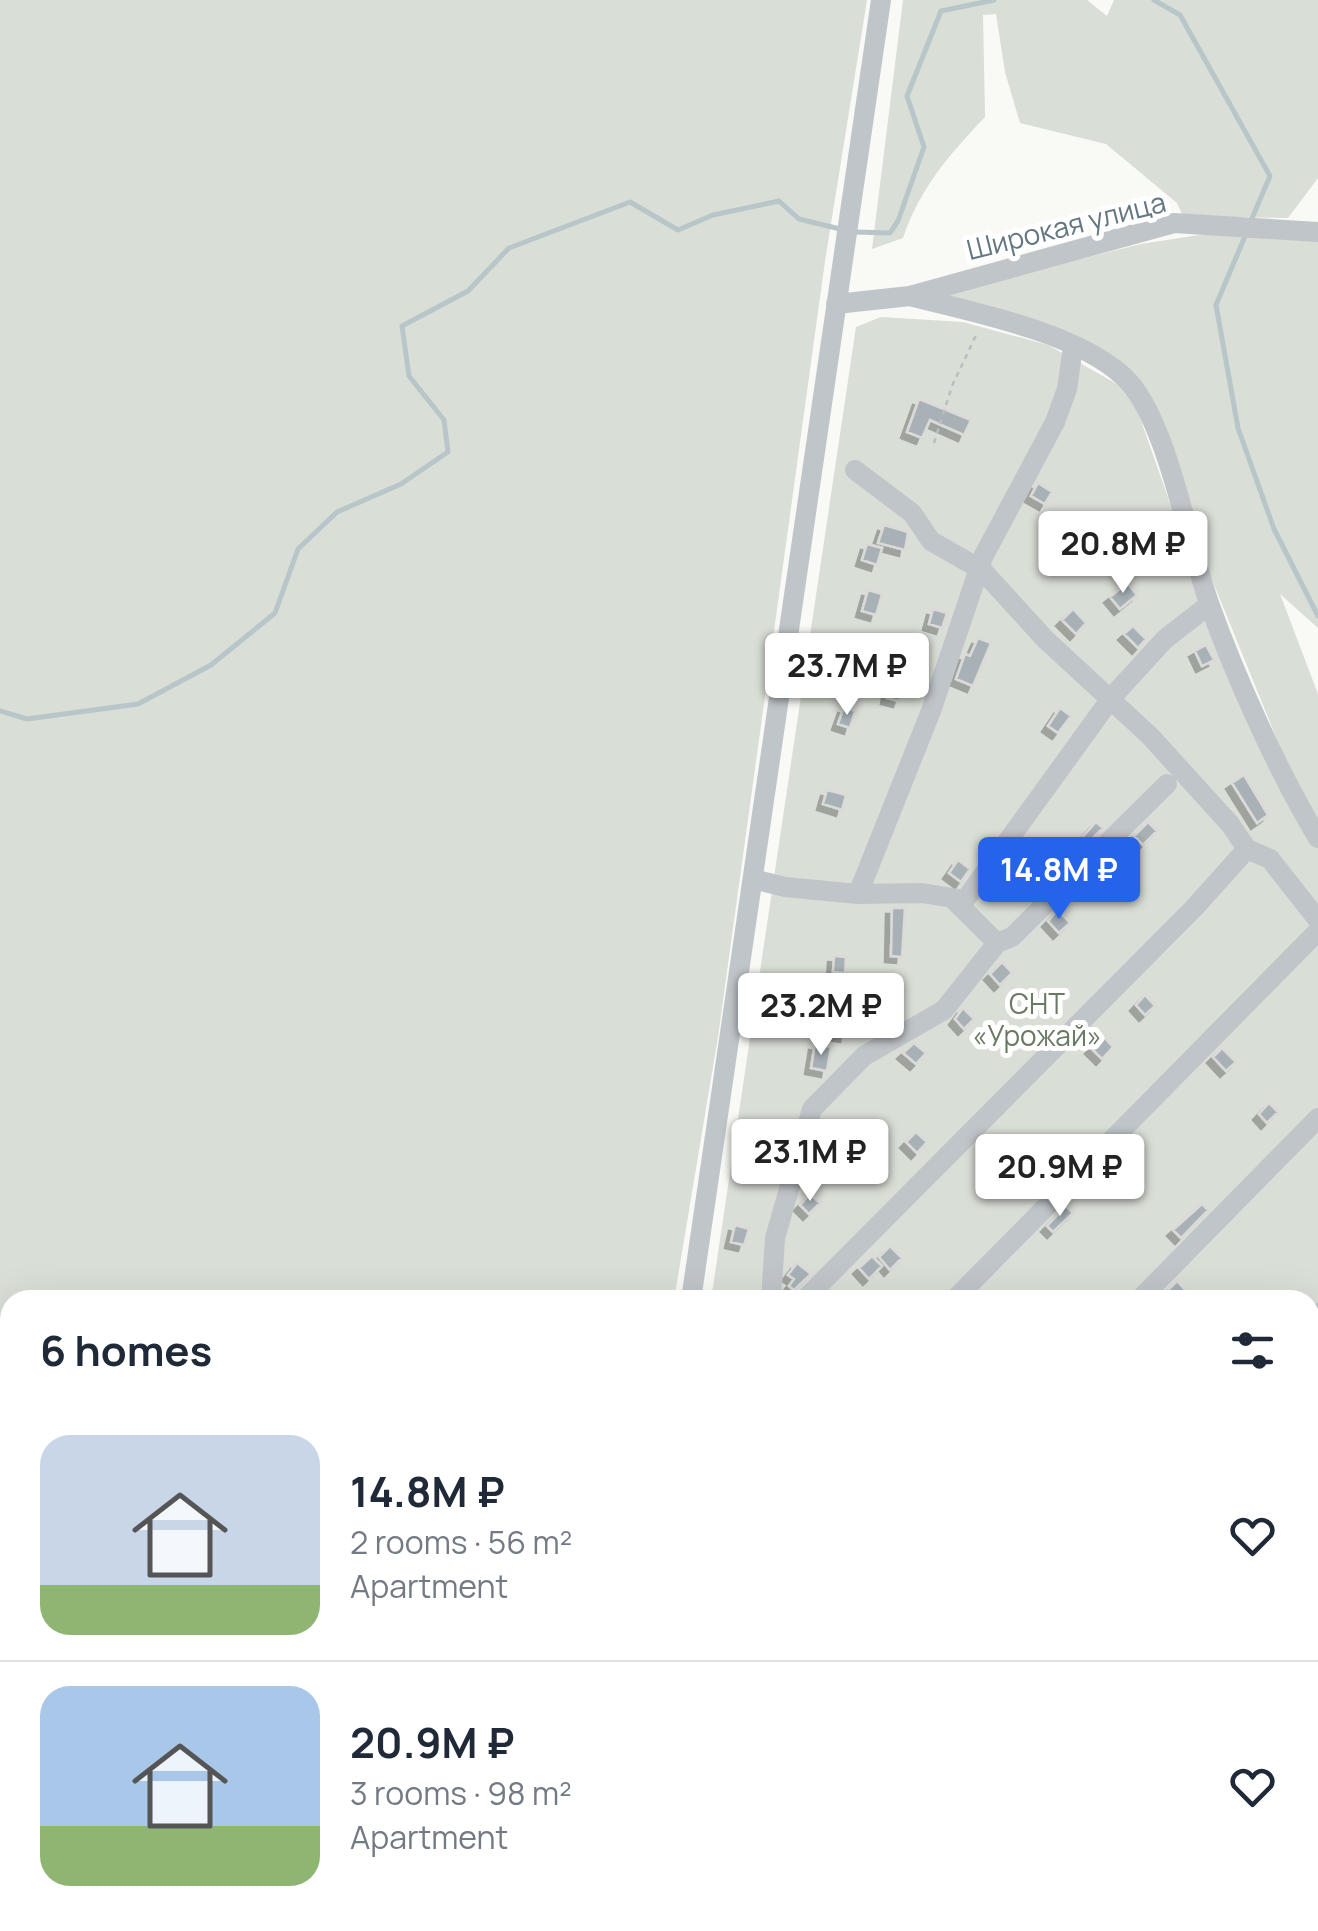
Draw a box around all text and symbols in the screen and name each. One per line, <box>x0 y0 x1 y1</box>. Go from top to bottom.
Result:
street label: Широкая улица <box>962 182 1170 268</box>
pin: 20.8M ₽ <box>1031 511 1215 596</box>
text: 20.8M ₽ <box>1060 521 1186 565</box>
pin: 23.7M ₽ <box>755 633 939 718</box>
text: 23.7M ₽ <box>787 643 907 687</box>
pin: 14.8M ₽ <box>967 837 1151 922</box>
text: 14.8M ₽ <box>1000 847 1118 891</box>
pin: 23.2M ₽ <box>729 973 913 1058</box>
text: 23.2M ₽ <box>760 983 882 1027</box>
park label: СНТ «Урожай» <box>972 984 1102 1054</box>
pin: 23.1M ₽ <box>718 1119 902 1204</box>
text: 23.1M ₽ <box>753 1129 867 1173</box>
pin: 20.9M ₽ <box>968 1134 1152 1219</box>
text: 20.9M ₽ <box>997 1144 1123 1188</box>
text: 6 homes <box>40 1321 212 1379</box>
icon: filters <box>1225 1323 1280 1378</box>
text: 14.8M ₽ <box>350 1462 505 1520</box>
icon: home <box>120 1475 240 1595</box>
icon: heart <box>1225 1508 1280 1563</box>
text: 2 rooms · 56 m² <box>350 1520 572 1564</box>
text: Apartment <box>350 1564 508 1608</box>
text: 20.9M ₽ <box>350 1713 515 1771</box>
icon: home <box>120 1726 240 1846</box>
icon: heart <box>1225 1759 1280 1814</box>
text: 3 rooms · 98 m² <box>350 1771 572 1815</box>
text: Apartment <box>350 1815 508 1859</box>

